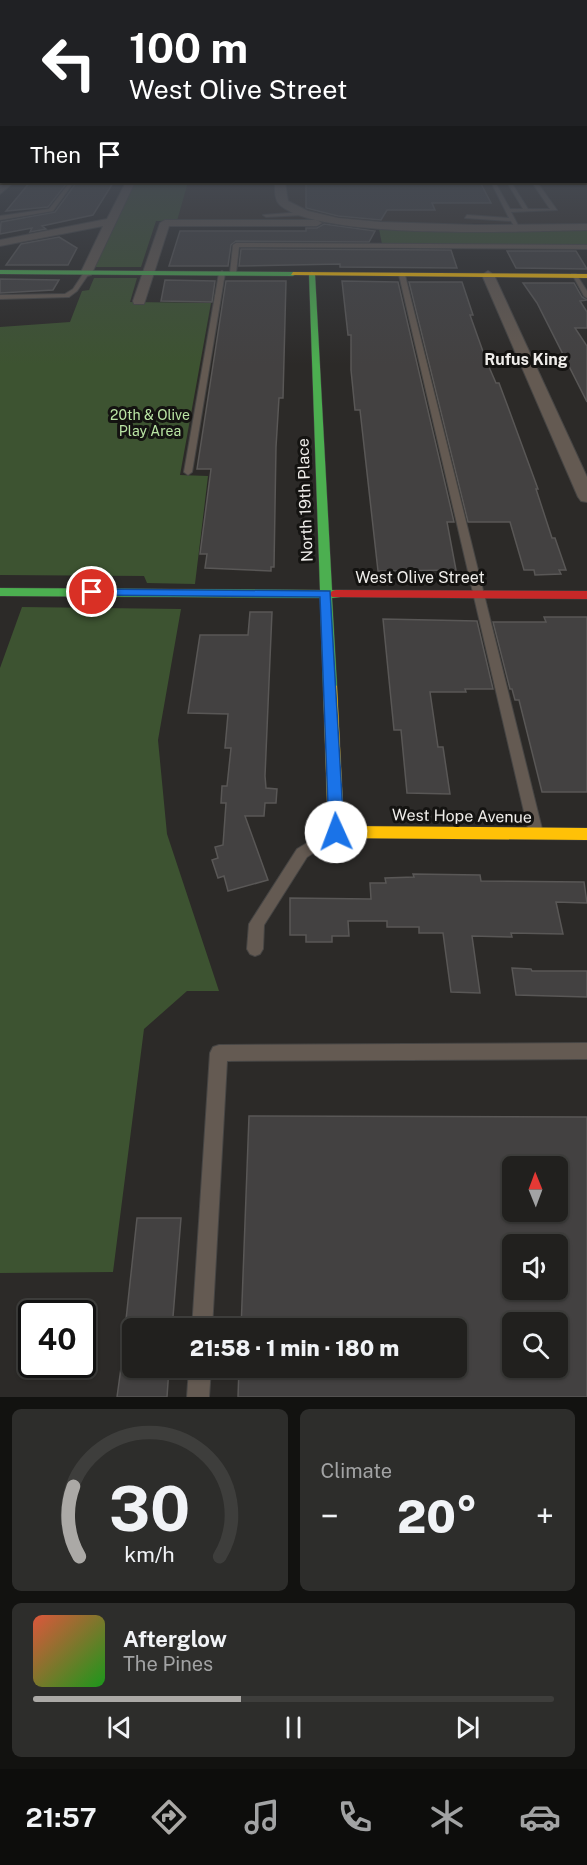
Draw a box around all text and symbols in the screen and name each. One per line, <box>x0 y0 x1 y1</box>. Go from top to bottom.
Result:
text: 100 m <box>129 23 248 72</box>
icon: left <box>30 24 108 102</box>
text: West Olive Street <box>129 73 347 105</box>
icon: arrive <box>93 138 126 171</box>
text: Then <box>30 142 81 168</box>
district label: Rufus King <box>484 350 568 369</box>
park label: 20th & Olive Play Area <box>110 407 190 439</box>
street label: North 19th Place <box>293 438 317 562</box>
pin <box>66 566 117 617</box>
street label: West Olive Street <box>355 568 485 587</box>
icon: arrive <box>75 575 108 608</box>
position arrow <box>304 800 368 864</box>
street label: West Hope Avenue <box>392 805 532 827</box>
north arrow <box>502 1156 568 1222</box>
map controls <box>502 1156 568 1378</box>
button: sound <box>502 1234 568 1300</box>
speed limit sign: 40 <box>18 1300 96 1378</box>
button: search <box>502 1312 568 1378</box>
text: 21:58 · 1 min · 180 m <box>190 1335 399 1361</box>
text: Climate <box>321 1459 392 1483</box>
text: 30 <box>109 1472 191 1545</box>
text: 20° <box>397 1490 478 1543</box>
text: − <box>321 1497 339 1535</box>
text: + <box>536 1497 554 1535</box>
text: km/h <box>125 1542 175 1567</box>
text: Afterglow <box>123 1626 227 1652</box>
text: The Pines <box>123 1652 213 1676</box>
icon: previous <box>103 1711 136 1744</box>
icon: pause <box>277 1711 310 1744</box>
icon: next <box>451 1711 484 1744</box>
icon: directions <box>148 1796 190 1838</box>
icon: music <box>241 1796 283 1838</box>
icon: phone <box>334 1796 376 1838</box>
icon: climate <box>426 1796 468 1838</box>
icon: car <box>519 1796 561 1838</box>
text: 21:57 <box>25 1801 97 1833</box>

